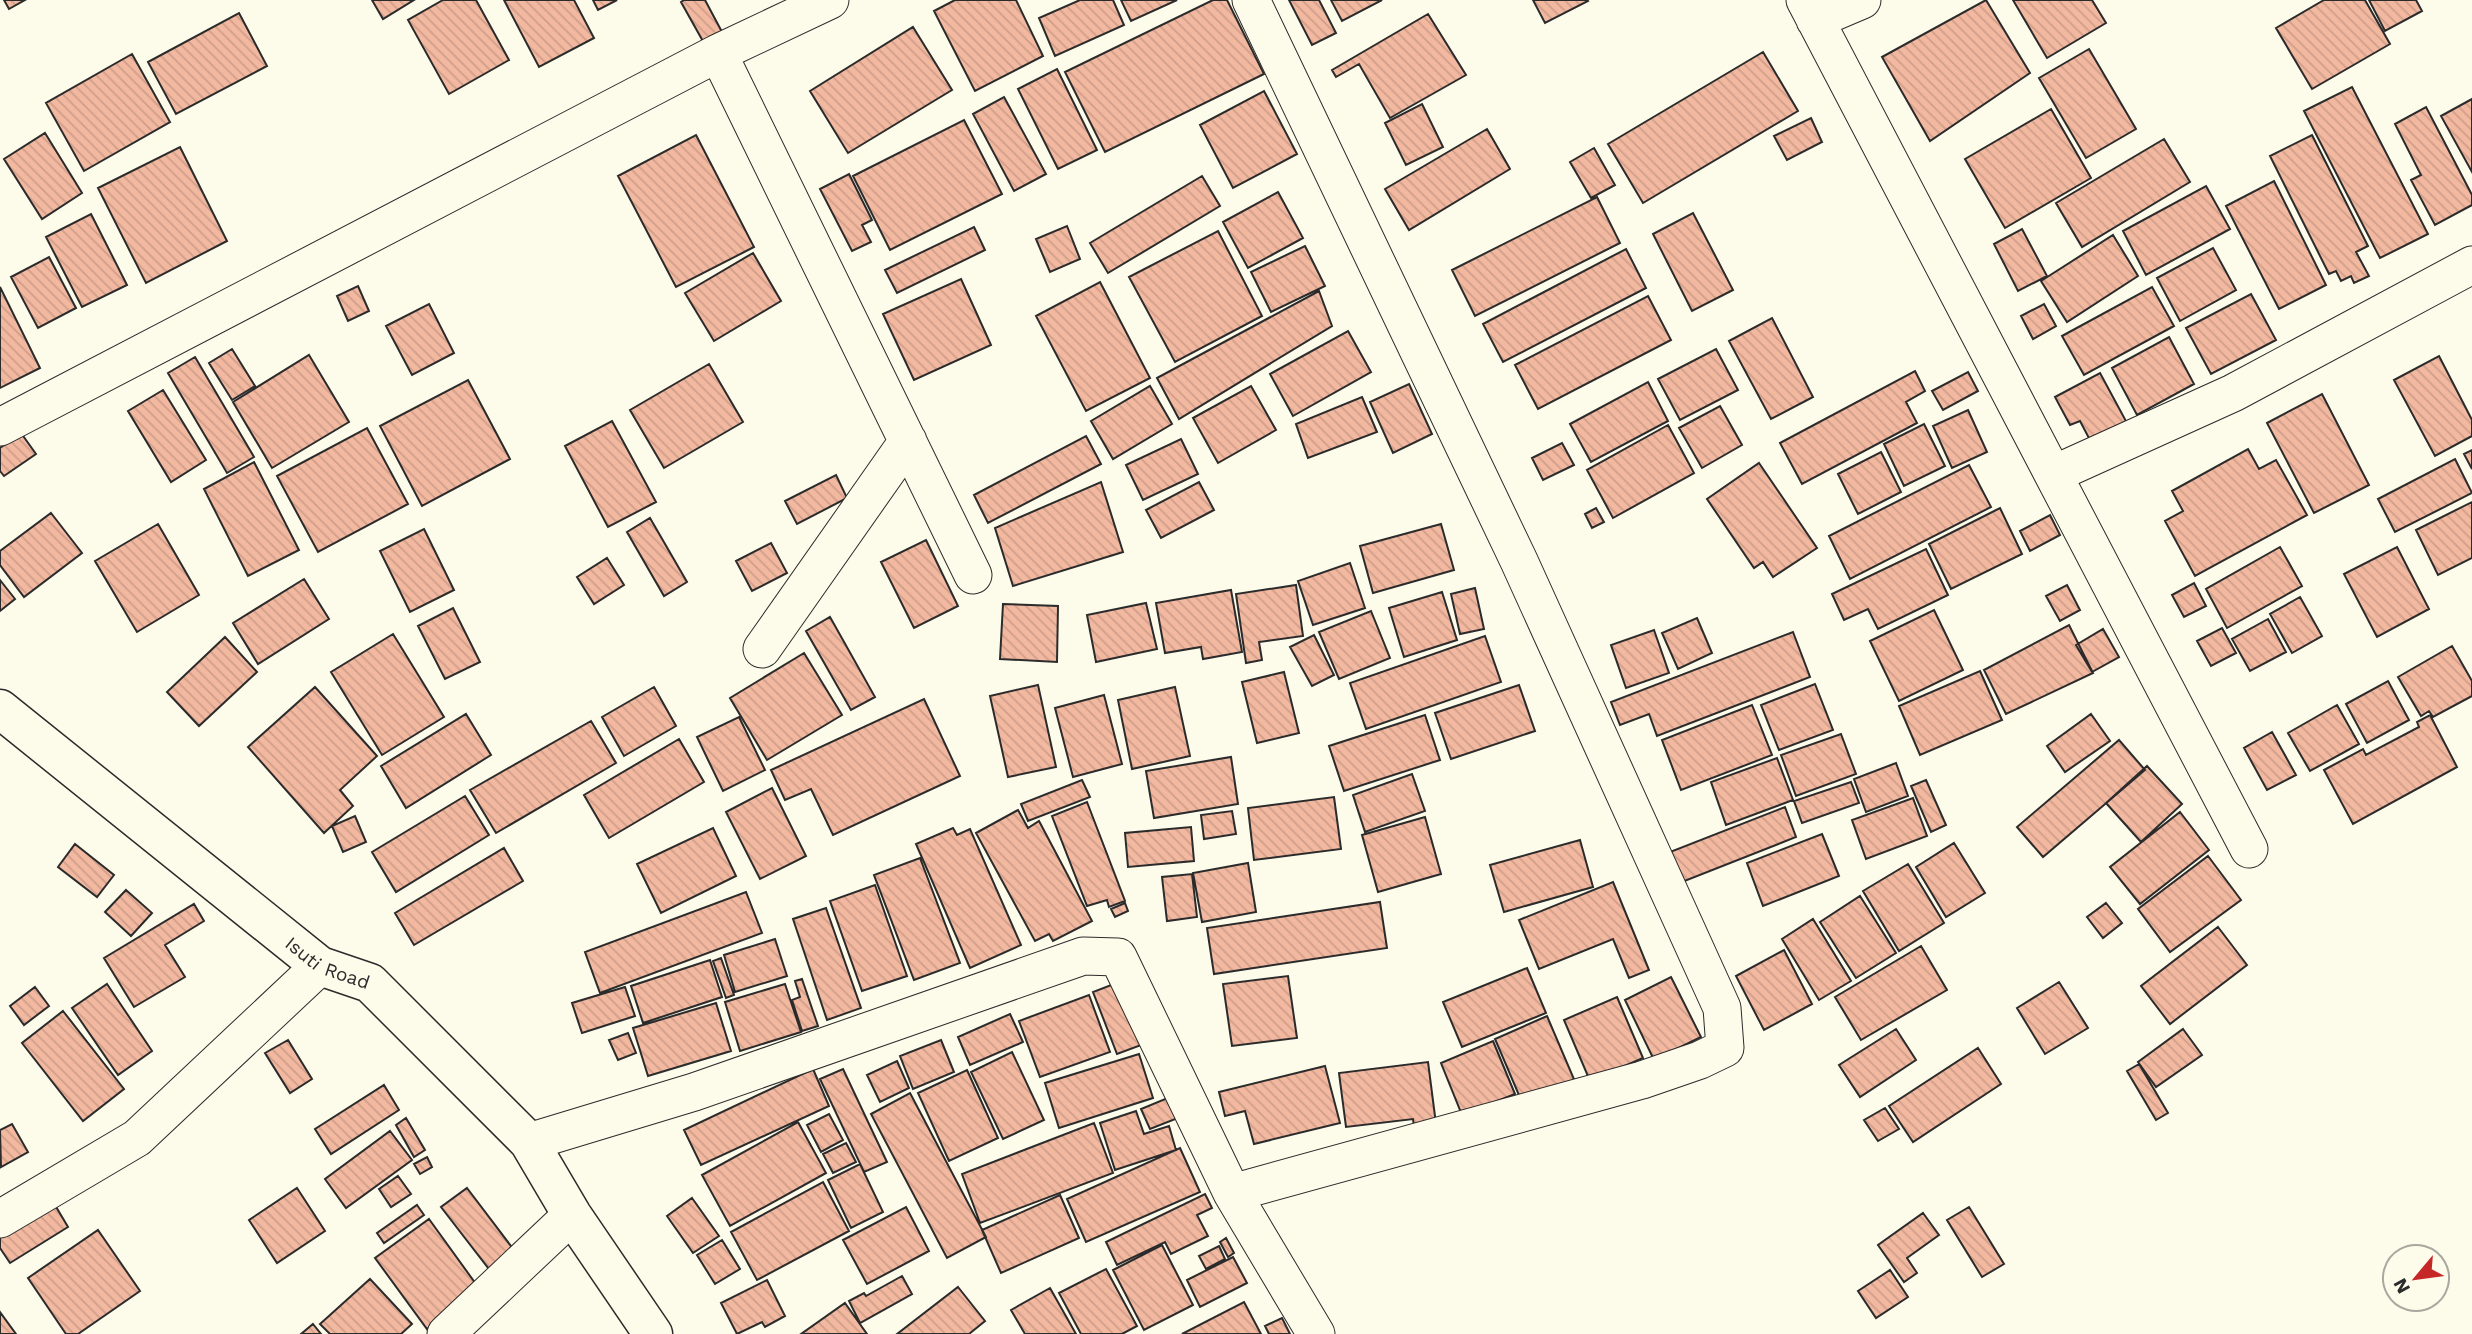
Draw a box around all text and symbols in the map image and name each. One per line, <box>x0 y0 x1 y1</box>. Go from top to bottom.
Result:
street label: Isuti Road <box>281 932 373 994</box>
north arrow <box>2381 1243 2451 1313</box>
text: N <box>2388 1274 2415 1298</box>

